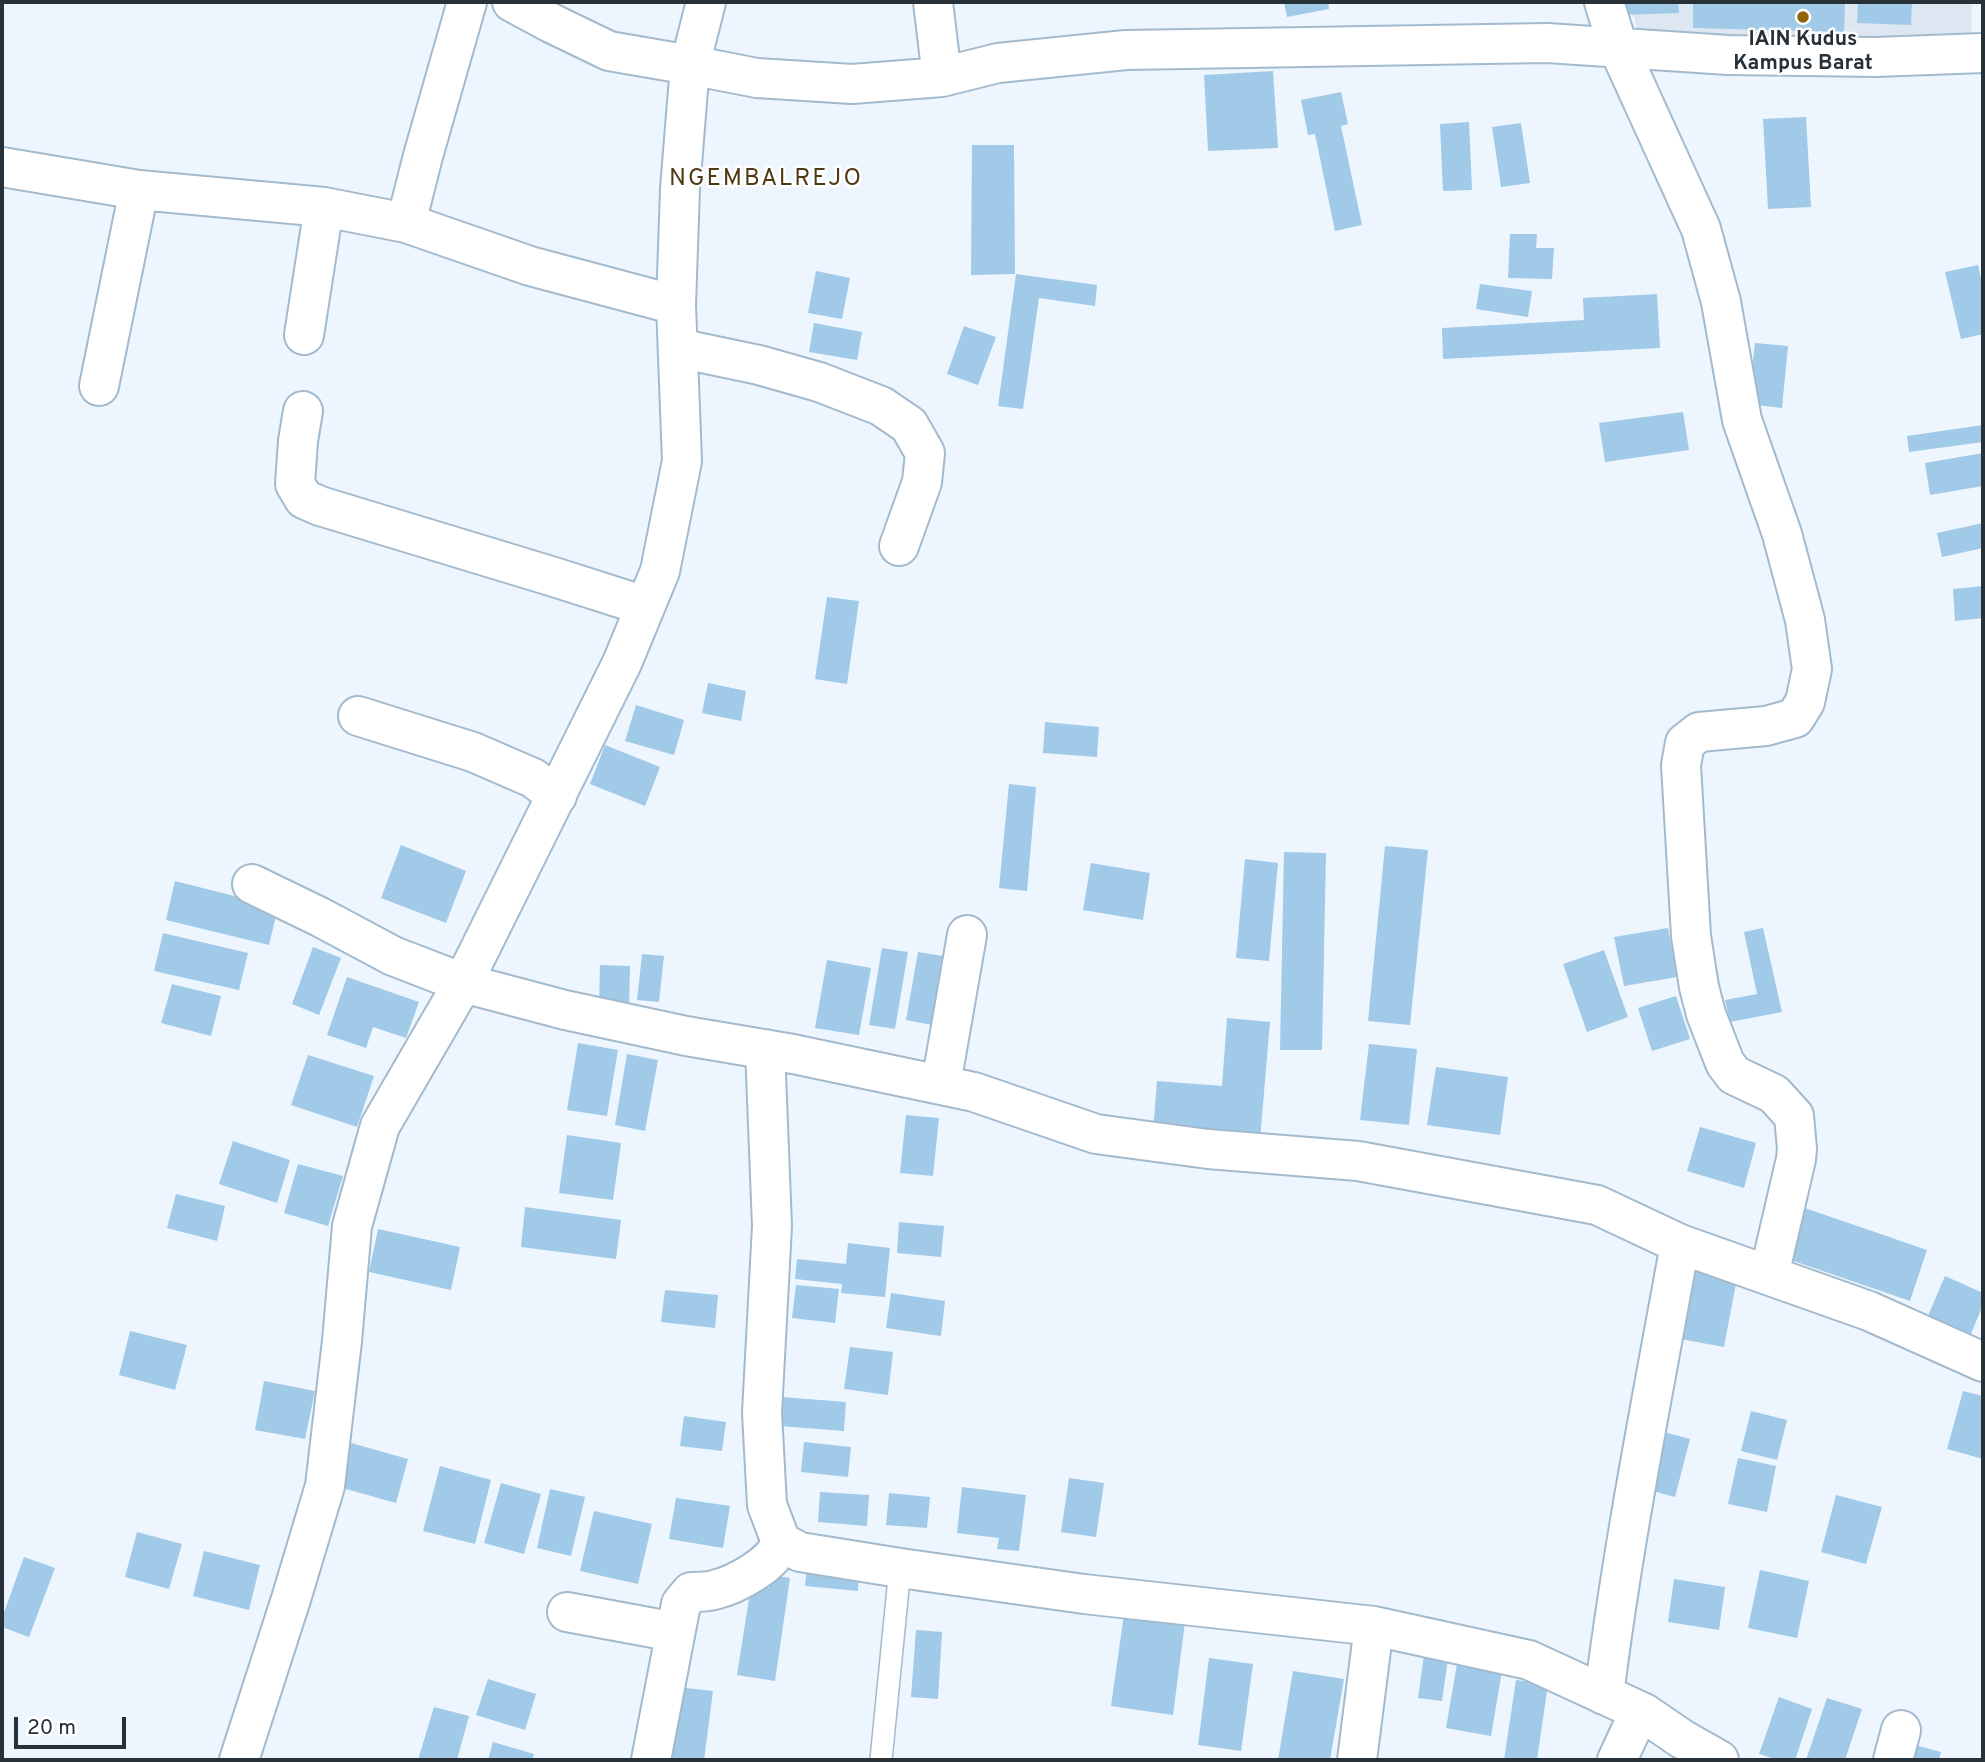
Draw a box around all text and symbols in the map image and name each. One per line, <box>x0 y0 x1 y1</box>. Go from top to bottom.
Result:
marker: IAIN Kudus Kampus Barat <box>1795 9 1811 25</box>
place label: IAIN Kudus Kampus Barat <box>1733 28 1873 78</box>
district label: NGEMBALREJO <box>670 166 862 194</box>
scale bar <box>18 1702 130 1746</box>
text: 20 m <box>27 1715 76 1742</box>

